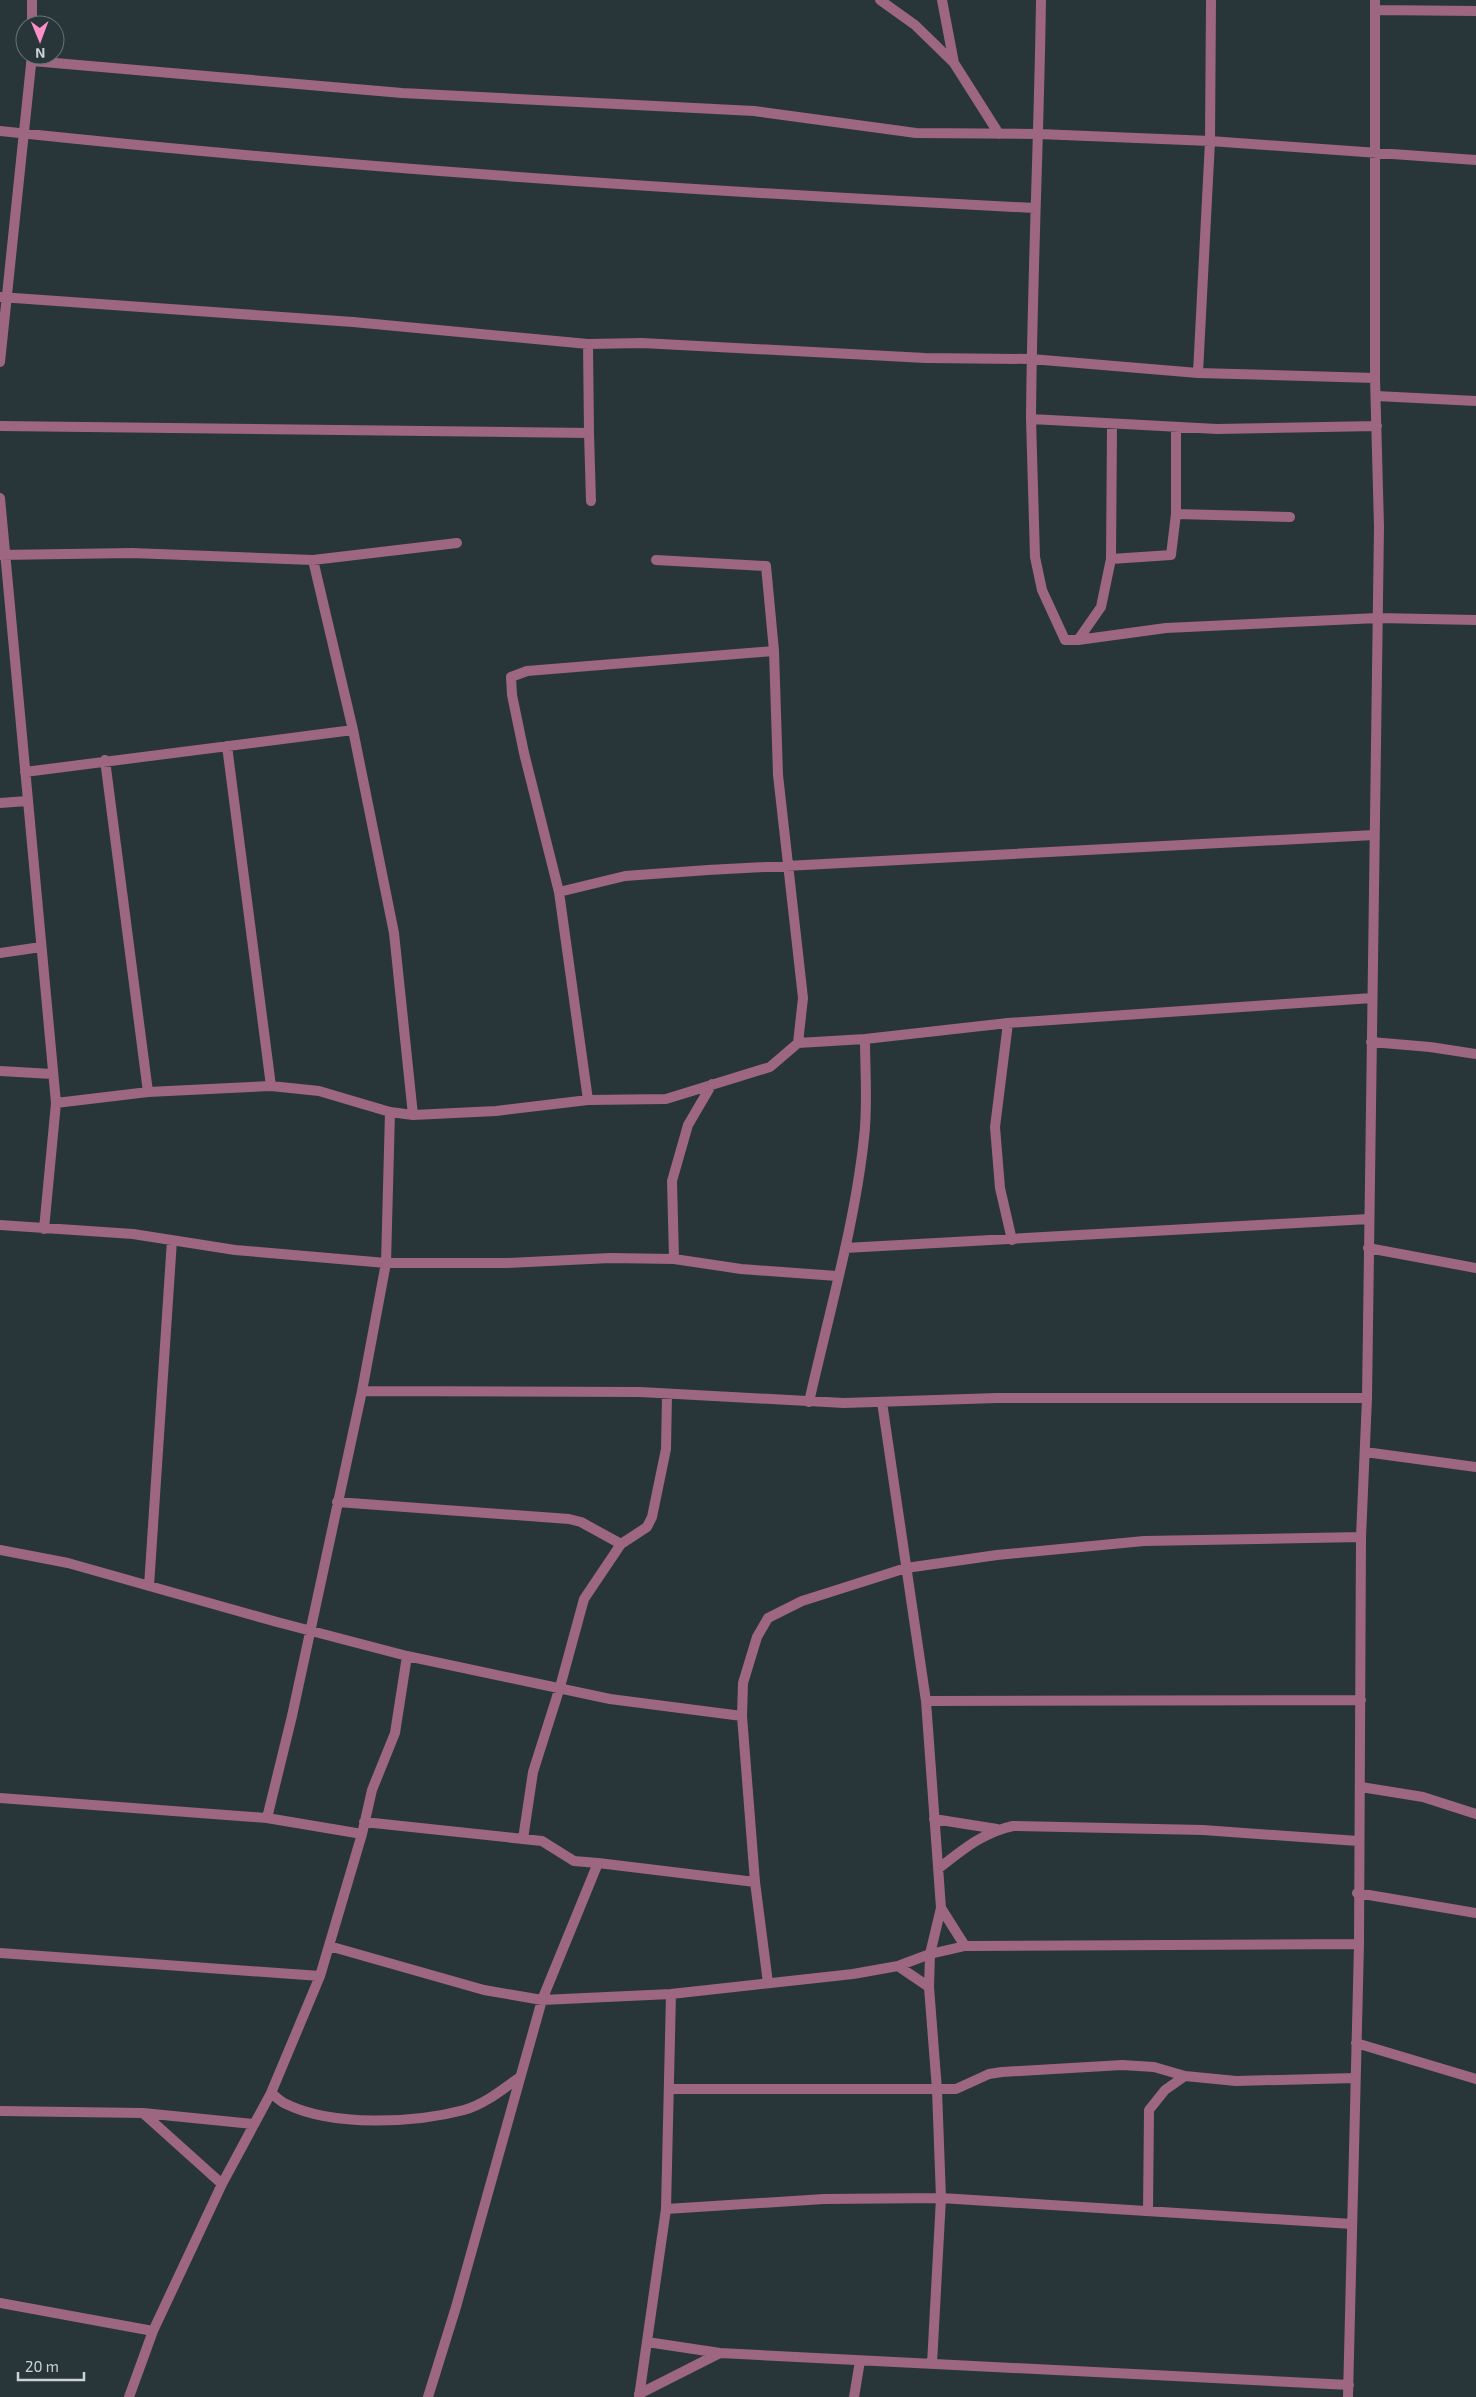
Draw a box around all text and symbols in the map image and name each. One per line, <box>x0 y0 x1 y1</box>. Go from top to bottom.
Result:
north arrow <box>15 15 65 65</box>
text: N <box>35 45 45 62</box>
scale bar <box>18 2350 84 2382</box>
text: 20 m <box>25 2357 59 2375</box>

